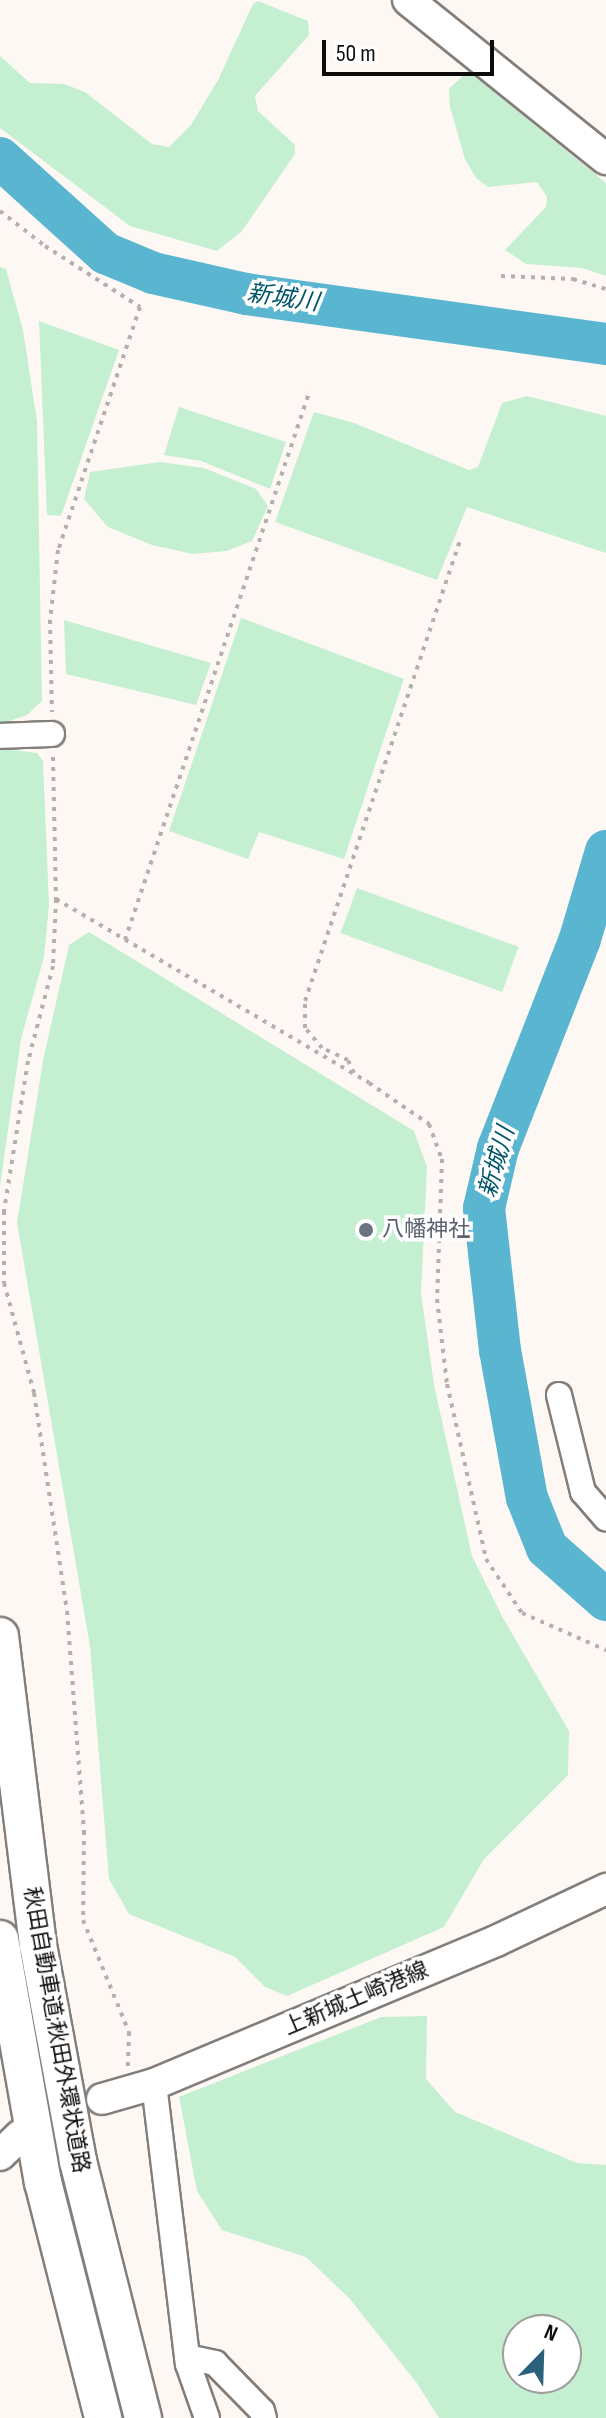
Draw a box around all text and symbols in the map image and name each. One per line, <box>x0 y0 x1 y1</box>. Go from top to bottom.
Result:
scale bar <box>326 24 498 74</box>
text: 50 m <box>336 39 376 68</box>
water label: 新城川 <box>245 279 321 317</box>
water label: 新城川 <box>473 1123 521 1201</box>
place label: 八幡神社 <box>382 1217 470 1243</box>
marker: 八幡神社 <box>357 1221 375 1239</box>
street label: 秋田自動車道;秋田外環状道路 <box>18 1885 94 2175</box>
street label: 上新城土崎港線 <box>280 1957 432 2041</box>
north arrow <box>502 2314 582 2394</box>
text: N <box>540 2319 561 2348</box>

